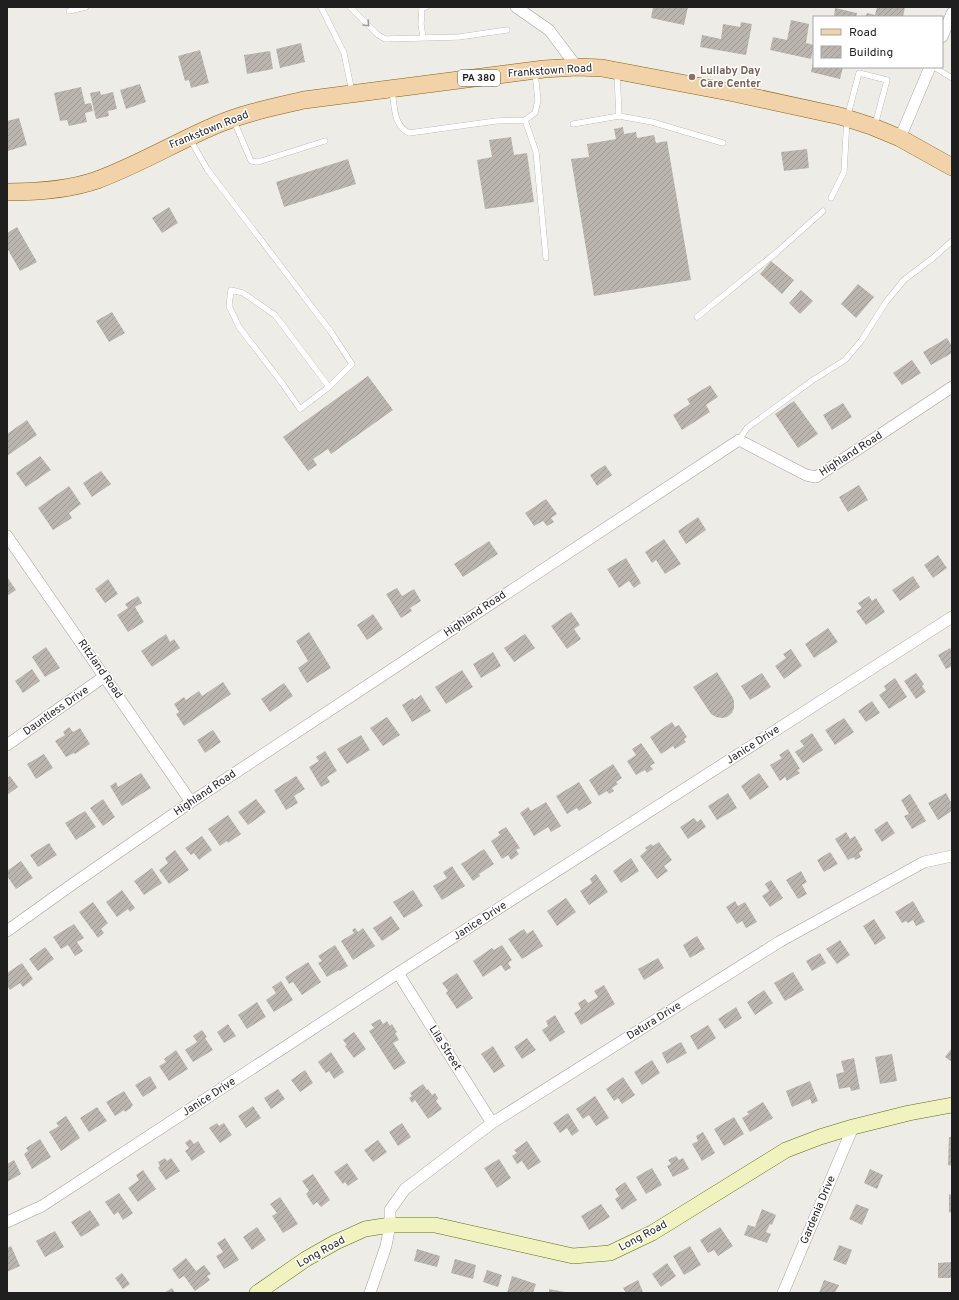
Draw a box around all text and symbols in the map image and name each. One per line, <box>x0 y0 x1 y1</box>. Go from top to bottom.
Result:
legend <box>813 16 943 68</box>
one-way arrow <box>362 19 370 27</box>
text: Road <box>849 25 877 41</box>
text: Building <box>849 45 893 61</box>
street label: Frankstown Road <box>507 61 593 81</box>
place label: Lullaby Day Care Center <box>700 64 761 91</box>
road number: PA 380 <box>458 70 500 86</box>
marker: Lullaby Day Care Center <box>687 72 697 82</box>
street label: Frankstown Road <box>167 108 251 152</box>
street label: Highland Road <box>817 428 885 480</box>
street label: Highland Road <box>441 588 509 640</box>
street label: Ritzland Road <box>74 637 126 701</box>
street label: Dauntless Drive <box>20 683 92 739</box>
street label: Janice Drive <box>724 722 782 768</box>
street label: Highland Road <box>171 767 239 819</box>
street label: Janice Drive <box>451 898 509 944</box>
street label: Datura Drive <box>624 999 684 1043</box>
street label: Lila Street <box>426 1023 464 1073</box>
street label: Janice Drive <box>180 1074 238 1120</box>
street label: Gardenia Drive <box>797 1174 839 1246</box>
street label: Long Road <box>616 1217 670 1255</box>
street label: Long Road <box>294 1233 348 1271</box>

